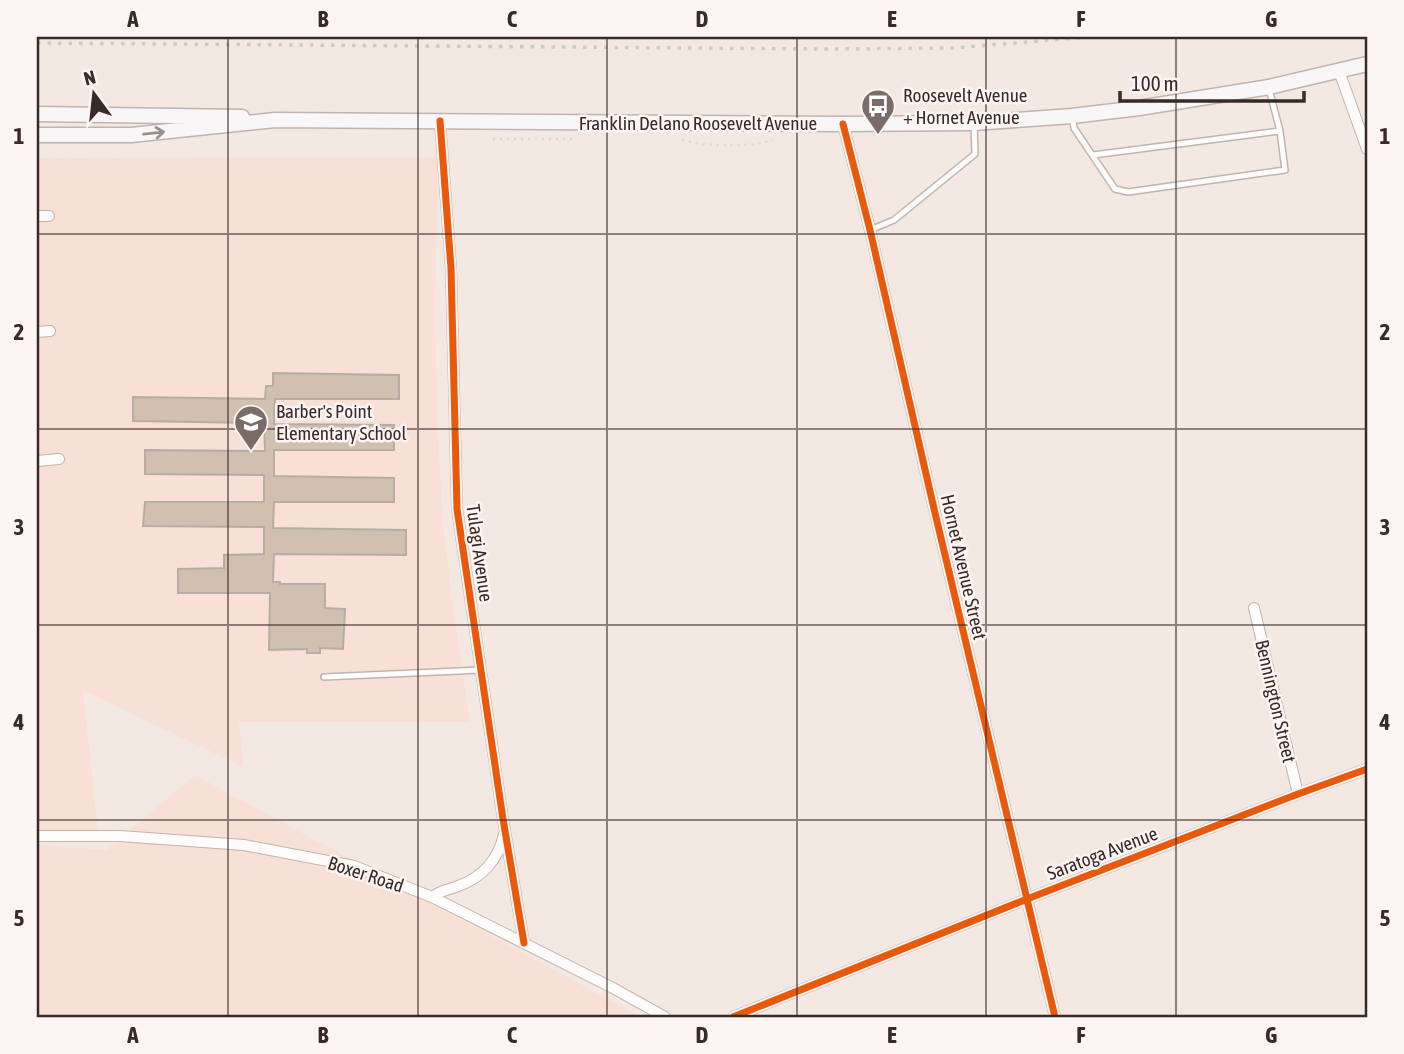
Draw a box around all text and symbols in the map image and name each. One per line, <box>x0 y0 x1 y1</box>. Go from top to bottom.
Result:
text: A <box>126 6 139 32</box>
text: B <box>318 6 329 32</box>
text: C <box>507 6 518 32</box>
text: D <box>696 6 709 32</box>
text: E <box>887 6 897 32</box>
text: F <box>1076 6 1086 32</box>
text: G <box>1265 6 1277 32</box>
north arrow <box>60 60 130 130</box>
scale bar <box>1120 60 1304 104</box>
text: N <box>81 66 98 90</box>
text: 100 m <box>1131 71 1179 95</box>
place label: Roosevelt Avenue + Hornet Avenue <box>903 84 1027 128</box>
bus stop icon: Roosevelt Avenue + Hornet Avenue <box>859 87 897 136</box>
street label: Franklin Delano Roosevelt Avenue <box>579 112 817 134</box>
text: 1 <box>14 123 25 149</box>
text: 1 <box>1380 123 1391 149</box>
one-way arrow <box>142 126 165 139</box>
text: 2 <box>14 319 24 345</box>
text: 2 <box>1380 319 1390 345</box>
place label: Barber's Point Elementary School <box>276 400 407 444</box>
school or university icon: Barber's Point Elementary School <box>232 403 270 452</box>
street label: Hornet Avenue Street <box>937 492 991 642</box>
street label: Tulagi Avenue <box>462 503 498 603</box>
text: 3 <box>14 514 24 540</box>
text: 3 <box>1380 514 1390 540</box>
street label: Bennington Street <box>1251 637 1301 765</box>
text: 4 <box>13 709 25 735</box>
text: 4 <box>1379 709 1391 735</box>
street label: Saratoga Avenue <box>1043 822 1161 884</box>
street label: Boxer Road <box>325 851 407 897</box>
text: 5 <box>14 905 25 931</box>
text: 5 <box>1380 905 1391 931</box>
text: A <box>126 1022 139 1048</box>
text: B <box>318 1022 329 1048</box>
text: C <box>507 1022 518 1048</box>
text: D <box>696 1022 709 1048</box>
text: E <box>887 1022 897 1048</box>
text: F <box>1076 1022 1086 1048</box>
text: G <box>1265 1022 1277 1048</box>

